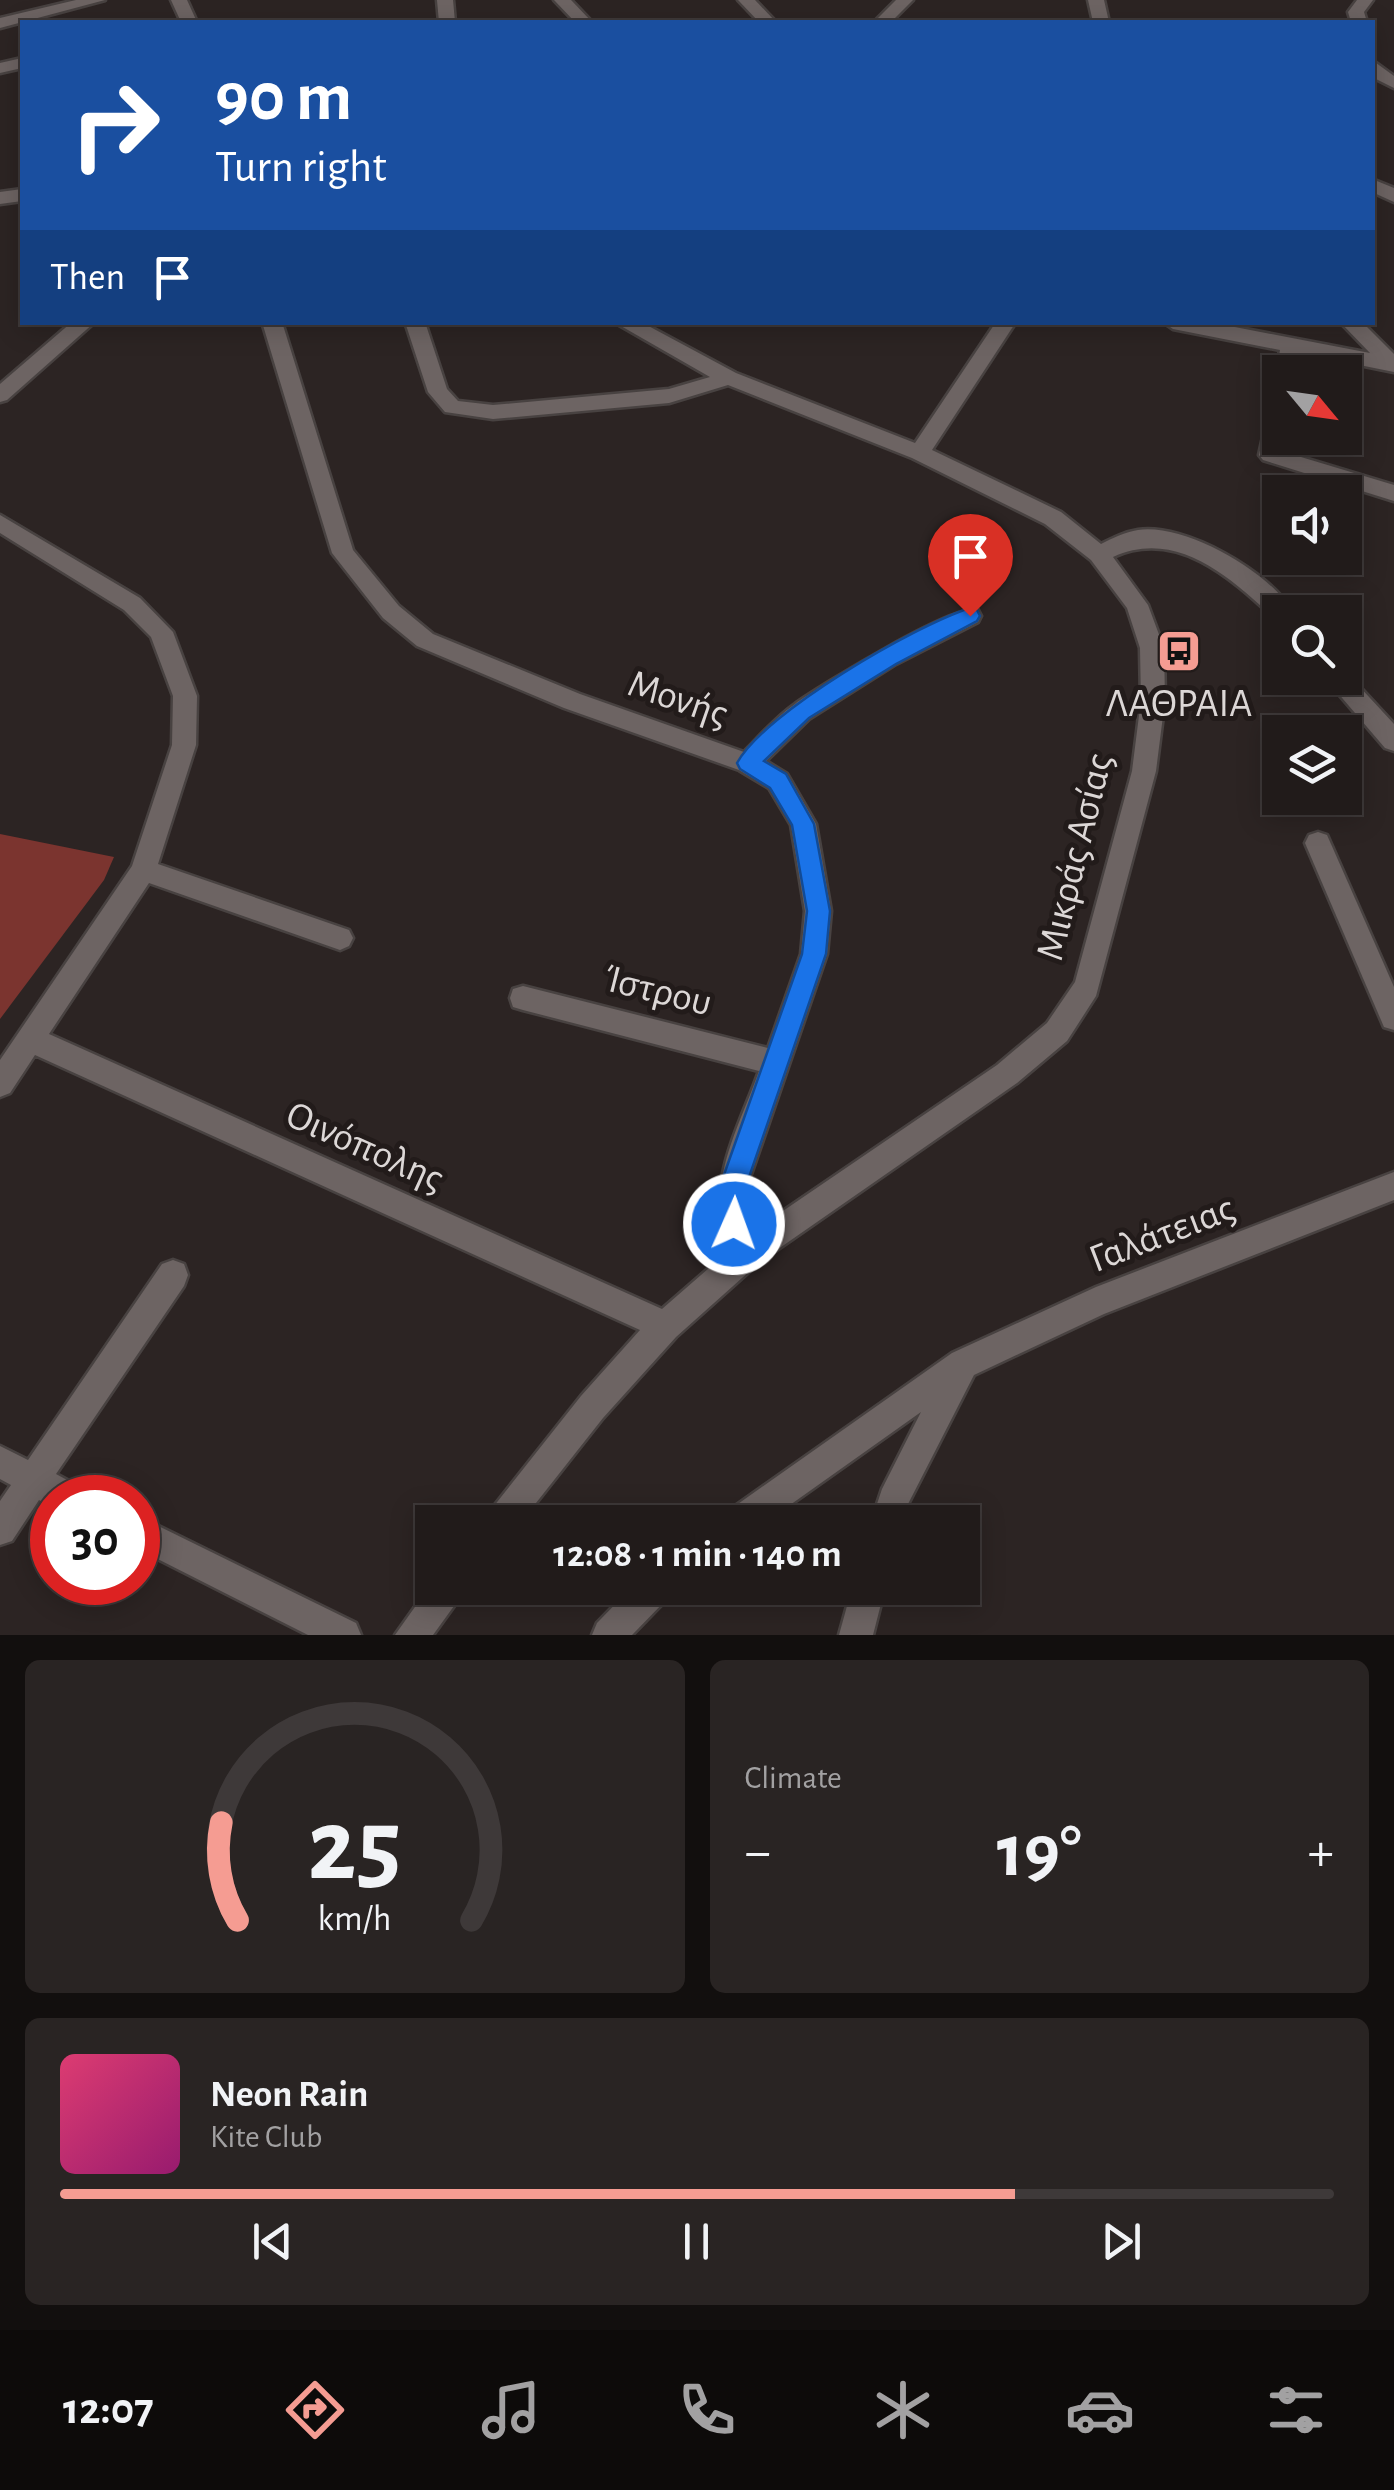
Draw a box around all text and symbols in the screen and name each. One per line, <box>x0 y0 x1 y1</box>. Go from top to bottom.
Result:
icon: right <box>50 60 180 190</box>
text: 90 m <box>215 63 352 133</box>
text: Turn right <box>215 145 387 190</box>
icon: arrive <box>145 250 200 305</box>
text: Then <box>50 259 125 297</box>
north arrow <box>1262 355 1362 455</box>
map controls <box>1262 355 1362 815</box>
button: sound <box>1262 475 1362 575</box>
pin <box>928 514 1013 617</box>
icon: arrive <box>943 529 998 584</box>
button: search <box>1262 595 1362 695</box>
bus stop icon: ΛΑΘΡΑΙΑ <box>1156 628 1202 674</box>
street label: Μονής <box>623 663 733 735</box>
place label: ΛΑΘΡΑΙΑ <box>1106 684 1252 724</box>
button: layers <box>1262 715 1362 815</box>
street label: Μικράς Ασίας <box>1030 749 1120 965</box>
street label: Ίστρου <box>600 958 716 1024</box>
street label: Οινόπολης <box>280 1095 450 1199</box>
position arrow <box>682 1172 786 1276</box>
street label: Γαλάτειας <box>1084 1188 1240 1280</box>
speed limit sign: 30 <box>30 1475 160 1605</box>
text: 12:08 · 1 min · 140 m <box>553 1536 842 1574</box>
text: Climate <box>745 1762 842 1794</box>
text: 25 <box>308 1795 402 1899</box>
text: 19° <box>997 1815 1082 1890</box>
text: − <box>745 1825 771 1880</box>
text: + <box>1308 1825 1334 1880</box>
text: km/h <box>318 1901 392 1937</box>
text: Neon Rain <box>210 2076 368 2114</box>
text: Kite Club <box>210 2121 322 2153</box>
icon: previous <box>245 2214 300 2269</box>
icon: pause <box>669 2214 724 2269</box>
icon: next <box>1094 2214 1149 2269</box>
icon: directions <box>280 2375 350 2445</box>
icon: music <box>476 2375 546 2445</box>
icon: phone <box>672 2375 742 2445</box>
icon: climate <box>868 2375 938 2445</box>
icon: car <box>1065 2375 1135 2445</box>
icon: filters <box>1261 2375 1331 2445</box>
text: 12:07 <box>63 2387 154 2432</box>

